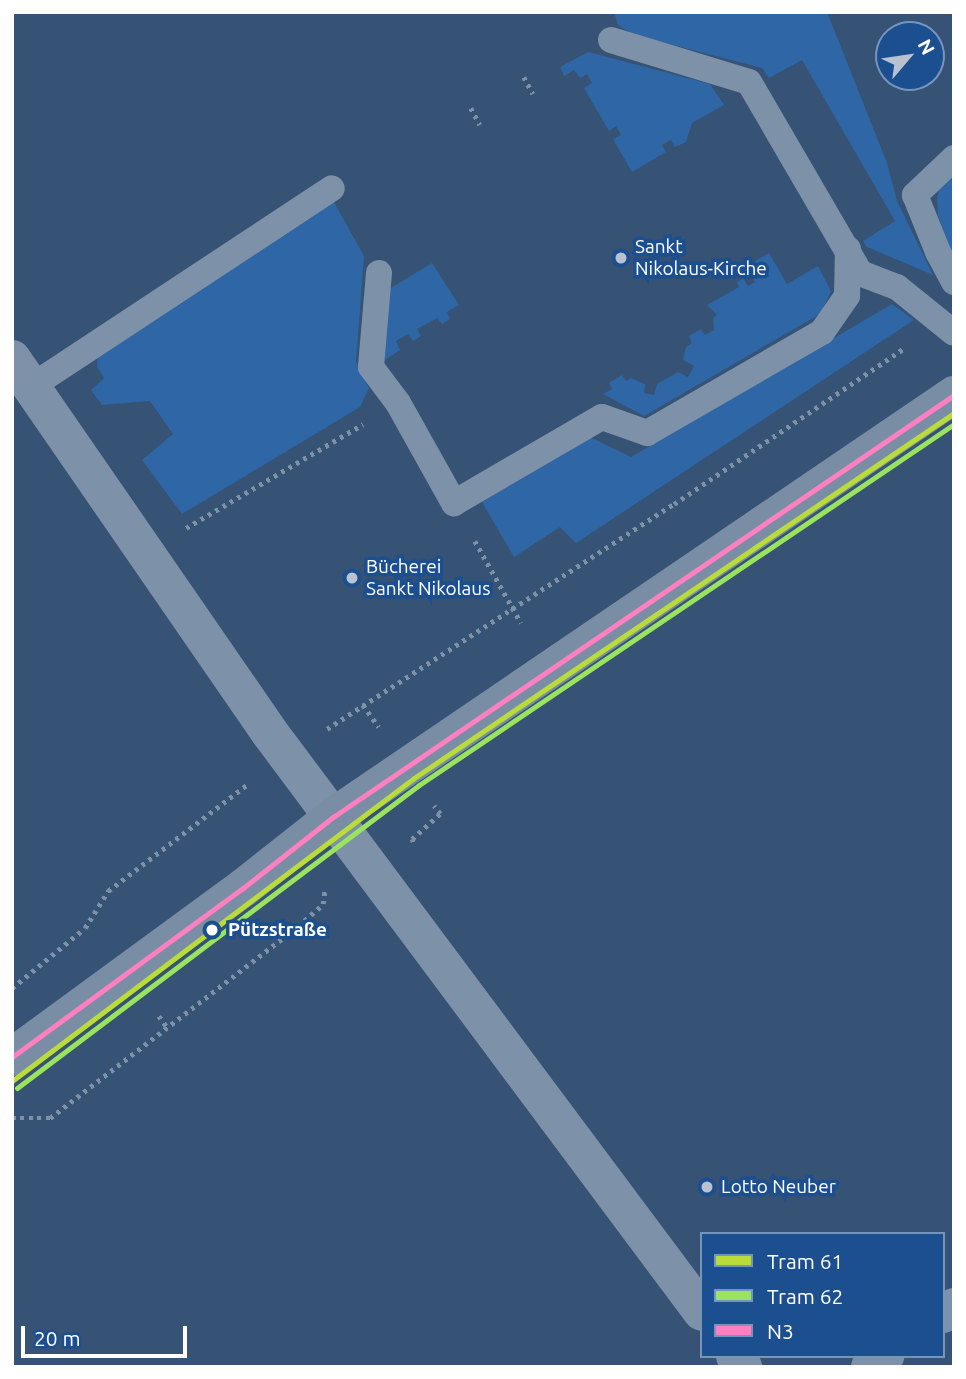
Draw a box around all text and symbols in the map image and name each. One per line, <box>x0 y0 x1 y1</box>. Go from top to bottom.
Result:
north arrow <box>875 21 945 91</box>
text: N <box>914 35 940 58</box>
place label: Sankt Nikolaus-Kirche <box>635 236 767 280</box>
marker: Sankt Nikolaus-Kirche <box>613 250 629 266</box>
place label: Bücherei Sankt Nikolaus <box>366 556 490 600</box>
marker: Bücherei Sankt Nikolaus <box>344 570 360 586</box>
place label: Pützstraße <box>228 919 327 941</box>
marker: Pützstraße <box>202 920 222 940</box>
place label: Lotto Neuber <box>721 1176 836 1198</box>
marker: Lotto Neuber <box>699 1179 715 1195</box>
legend <box>700 1232 945 1358</box>
text: Tram 61 <box>767 1249 843 1273</box>
text: Tram 62 <box>767 1284 843 1308</box>
scale bar <box>24 1312 191 1356</box>
text: N3 <box>767 1319 794 1343</box>
text: 20 m <box>34 1326 81 1350</box>

